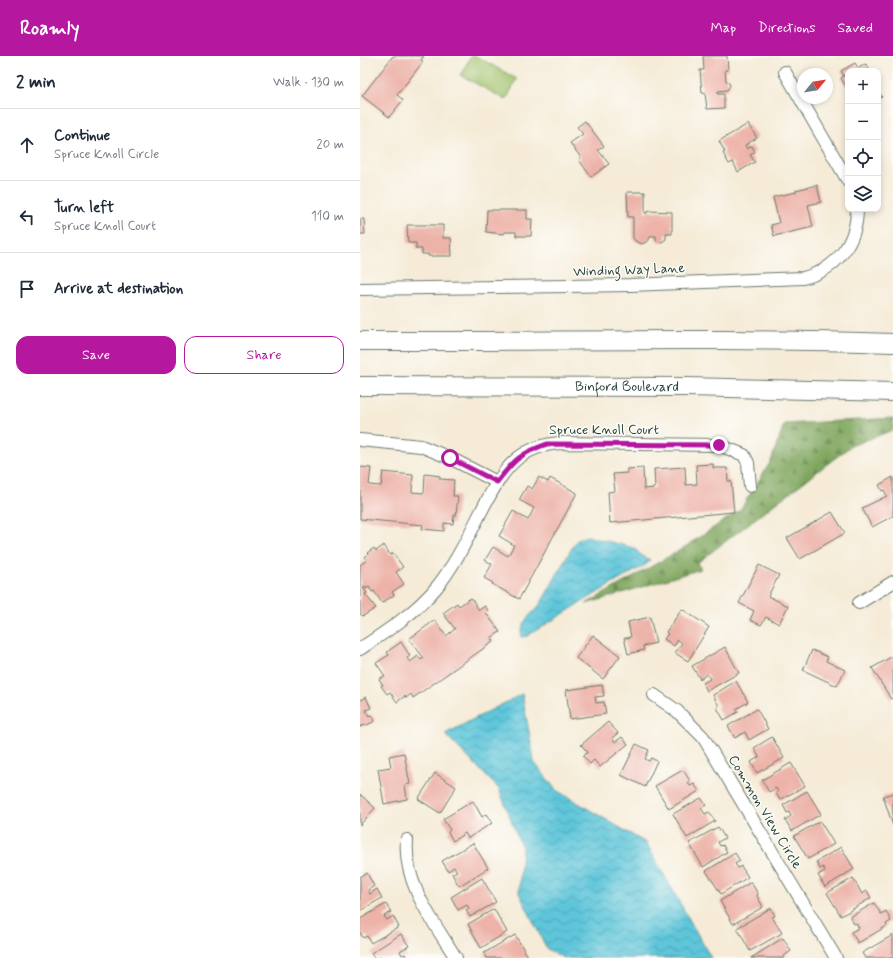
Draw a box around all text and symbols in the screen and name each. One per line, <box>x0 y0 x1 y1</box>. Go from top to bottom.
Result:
text: Roamly <box>20 16 79 41</box>
text: Map <box>710 19 736 37</box>
text: Directions <box>758 19 816 37</box>
text: Saved <box>838 19 873 37</box>
north arrow <box>797 68 833 104</box>
map controls <box>845 68 881 212</box>
button: + <box>845 68 881 104</box>
text: 2 min <box>16 71 56 93</box>
text: Walk · 130 m <box>273 74 344 91</box>
button: − <box>845 104 881 140</box>
text: Continue <box>54 126 110 146</box>
icon: ahead <box>16 134 38 156</box>
text: 20 m <box>316 136 344 153</box>
button: locate <box>845 140 881 176</box>
text: Spruce Knoll Circle <box>54 146 159 163</box>
button: layers <box>845 176 881 212</box>
text: Turn left <box>54 198 114 218</box>
icon: left <box>16 206 38 228</box>
text: 110 m <box>311 208 344 225</box>
text: Spruce Knoll Court <box>54 218 156 235</box>
street label: Winding Way Lane <box>573 259 686 283</box>
icon: arrive <box>16 278 38 300</box>
text: Arrive at destination <box>54 279 183 299</box>
button: Save <box>16 336 176 374</box>
button: Share <box>184 336 344 374</box>
street label: Binford Boulevard <box>575 378 679 398</box>
street label: Spruce Knoll Court <box>549 421 659 439</box>
route end <box>710 436 728 454</box>
route start <box>441 449 459 467</box>
street label: Common View Circle <box>724 752 806 873</box>

